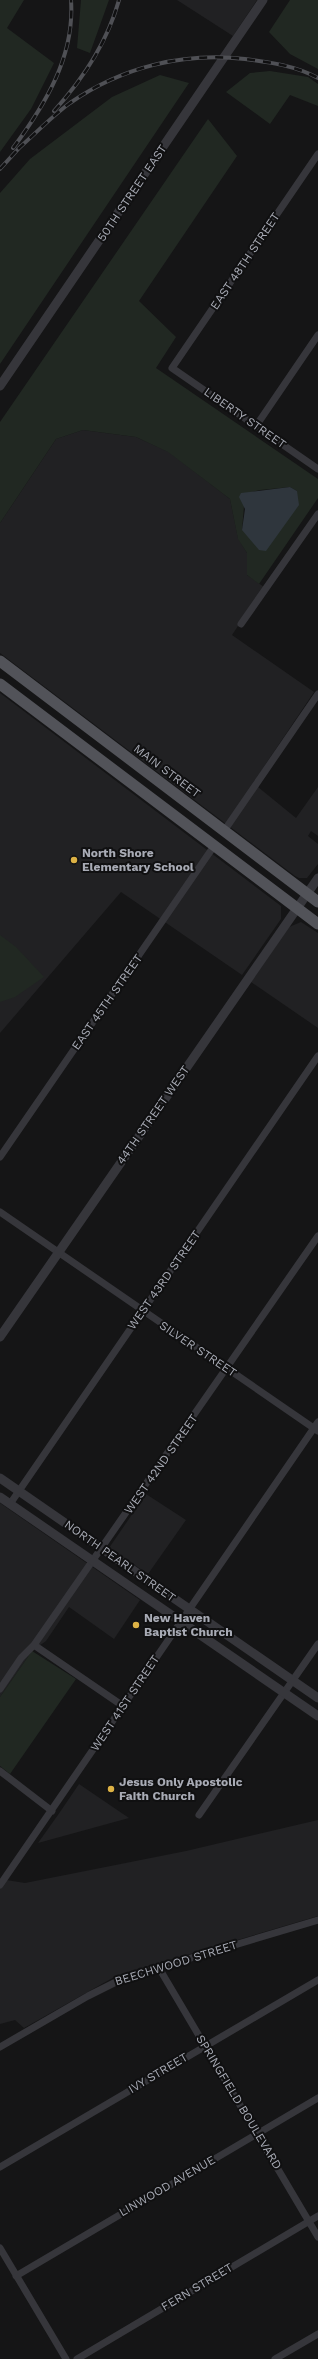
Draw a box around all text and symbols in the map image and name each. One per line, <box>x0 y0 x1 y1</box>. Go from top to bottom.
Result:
street label: 50TH STREET EAST <box>94 142 170 244</box>
street label: EAST 48TH STREET <box>207 210 283 312</box>
street label: LIBERTY STREET <box>201 385 289 451</box>
street label: MAIN STREET <box>131 741 203 801</box>
place label: North Shore Elementary School <box>82 846 194 874</box>
marker: North Shore Elementary School <box>69 855 79 865</box>
street label: EAST 45TH STREET <box>69 952 145 1052</box>
street label: 44TH STREET WEST <box>114 1063 192 1167</box>
street label: WEST 43RD STREET <box>125 1228 203 1332</box>
street label: SILVER STREET <box>157 1318 239 1380</box>
street label: WEST 42ND STREET <box>121 1411 201 1517</box>
street label: NORTH PEARL STREET <box>62 1517 178 1605</box>
place label: New Haven Baptist Church <box>144 1611 233 1639</box>
marker: New Haven Baptist Church <box>131 1620 141 1630</box>
street label: WEST 41ST STREET <box>88 1652 162 1754</box>
place label: Jesus Only Apostolic Faith Church <box>119 1775 243 1803</box>
marker: Jesus Only Apostolic Faith Church <box>106 1784 116 1794</box>
street label: BEECHWOOD STREET <box>113 1938 239 1988</box>
street label: SPRINGFIELD BOULEVARD <box>193 2032 285 2172</box>
street label: IVY STREET <box>126 2050 190 2096</box>
street label: LINWOOD AVENUE <box>116 2153 218 2219</box>
street label: FERN STREET <box>159 2260 235 2314</box>

